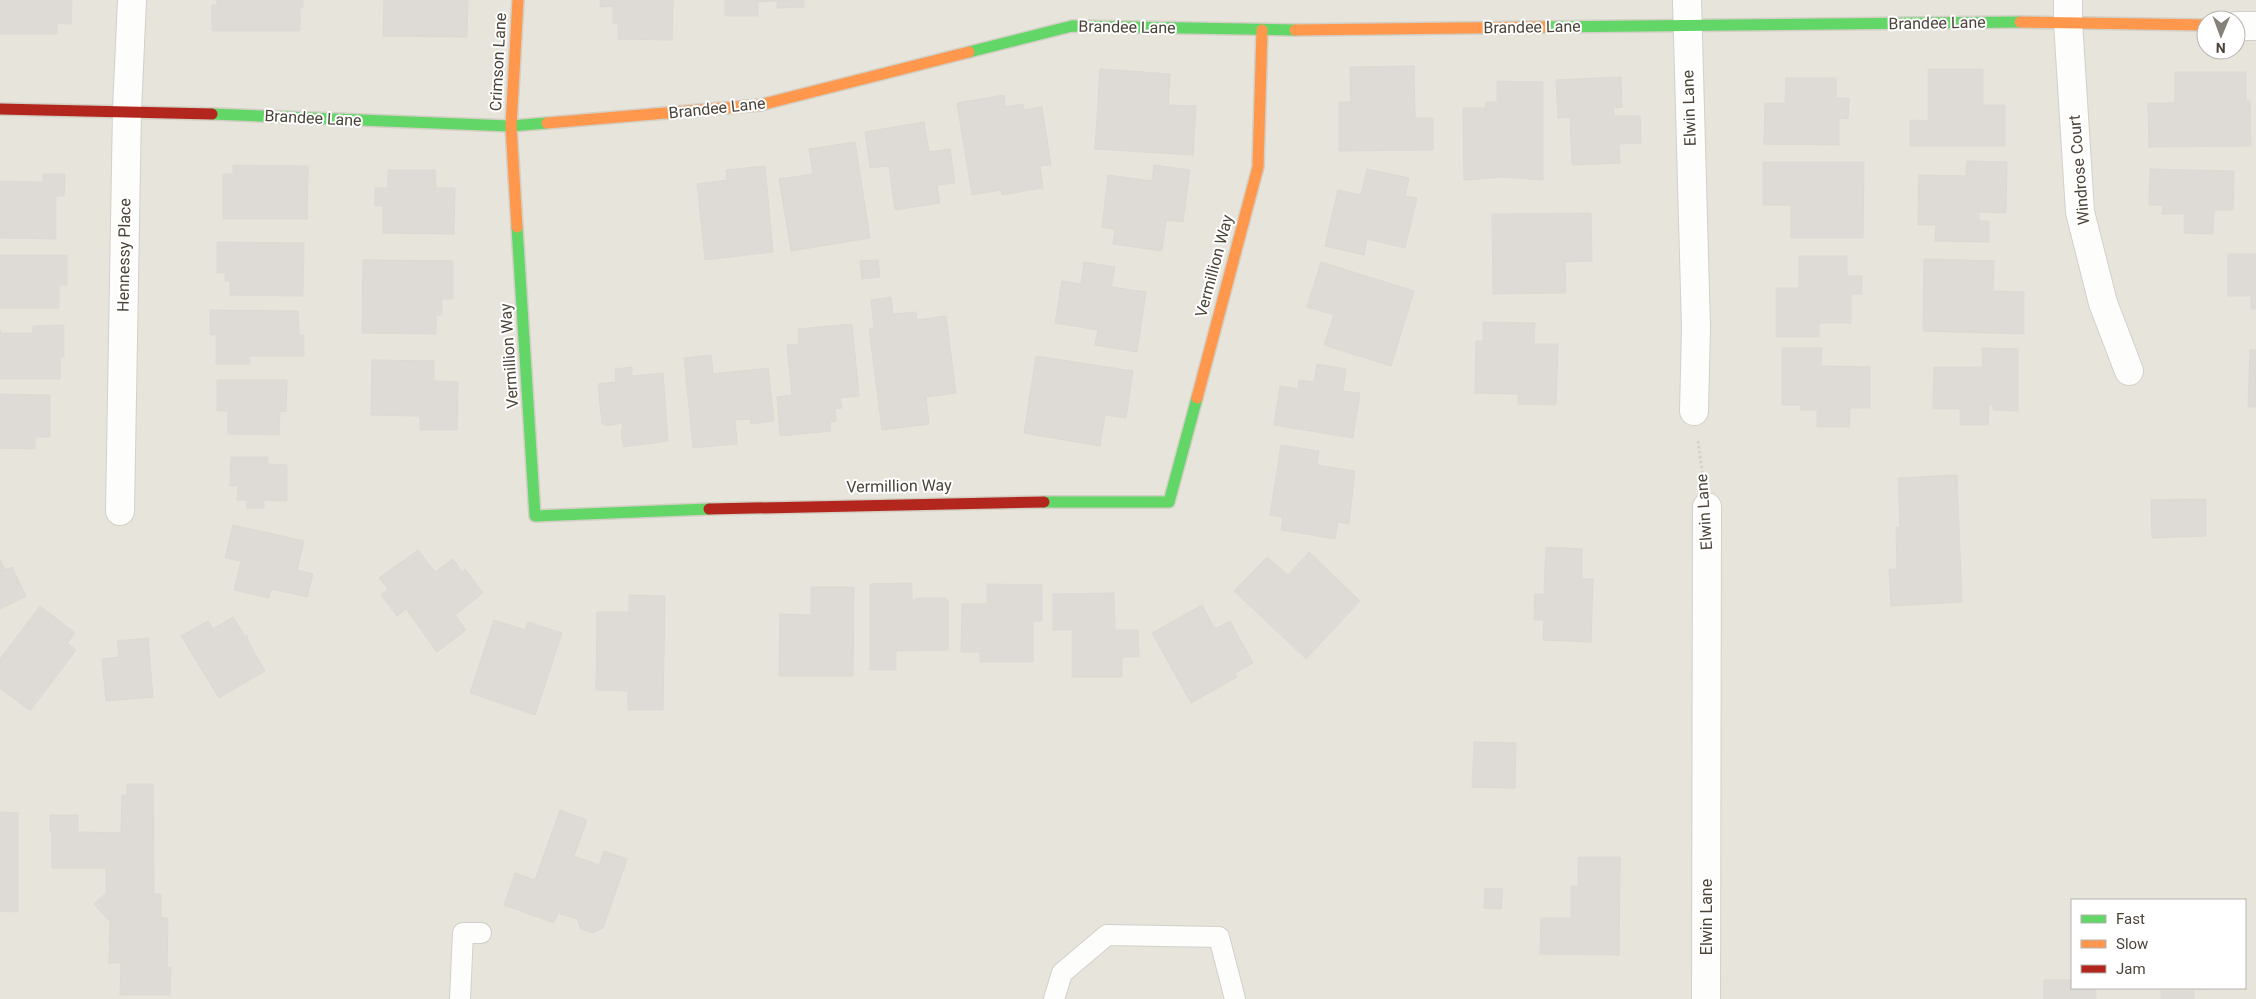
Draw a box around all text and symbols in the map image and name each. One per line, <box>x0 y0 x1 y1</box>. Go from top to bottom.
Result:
north arrow <box>2196 10 2246 60</box>
street label: Crimson Lane <box>486 12 510 112</box>
street label: Brandee Lane <box>1888 13 1986 33</box>
street label: Brandee Lane <box>1078 17 1176 37</box>
street label: Brandee Lane <box>1483 17 1581 37</box>
text: N <box>2216 40 2226 56</box>
street label: Elwin Lane <box>1678 70 1700 146</box>
street label: Brandee Lane <box>668 93 766 123</box>
street label: Brandee Lane <box>264 106 362 130</box>
street label: Windrose Court <box>2065 114 2093 226</box>
street label: Hennessy Place <box>114 198 134 312</box>
street label: Vermillion Way <box>1191 212 1237 319</box>
street label: Vermillion Way <box>496 302 522 409</box>
street label: Elwin Lane <box>1692 473 1716 551</box>
street label: Vermillion Way <box>846 476 952 496</box>
street label: Elwin Lane <box>1697 879 1716 955</box>
legend <box>2071 899 2246 989</box>
text: Fast <box>2116 910 2145 928</box>
text: Slow <box>2116 935 2148 953</box>
text: Jam <box>2116 960 2146 978</box>

